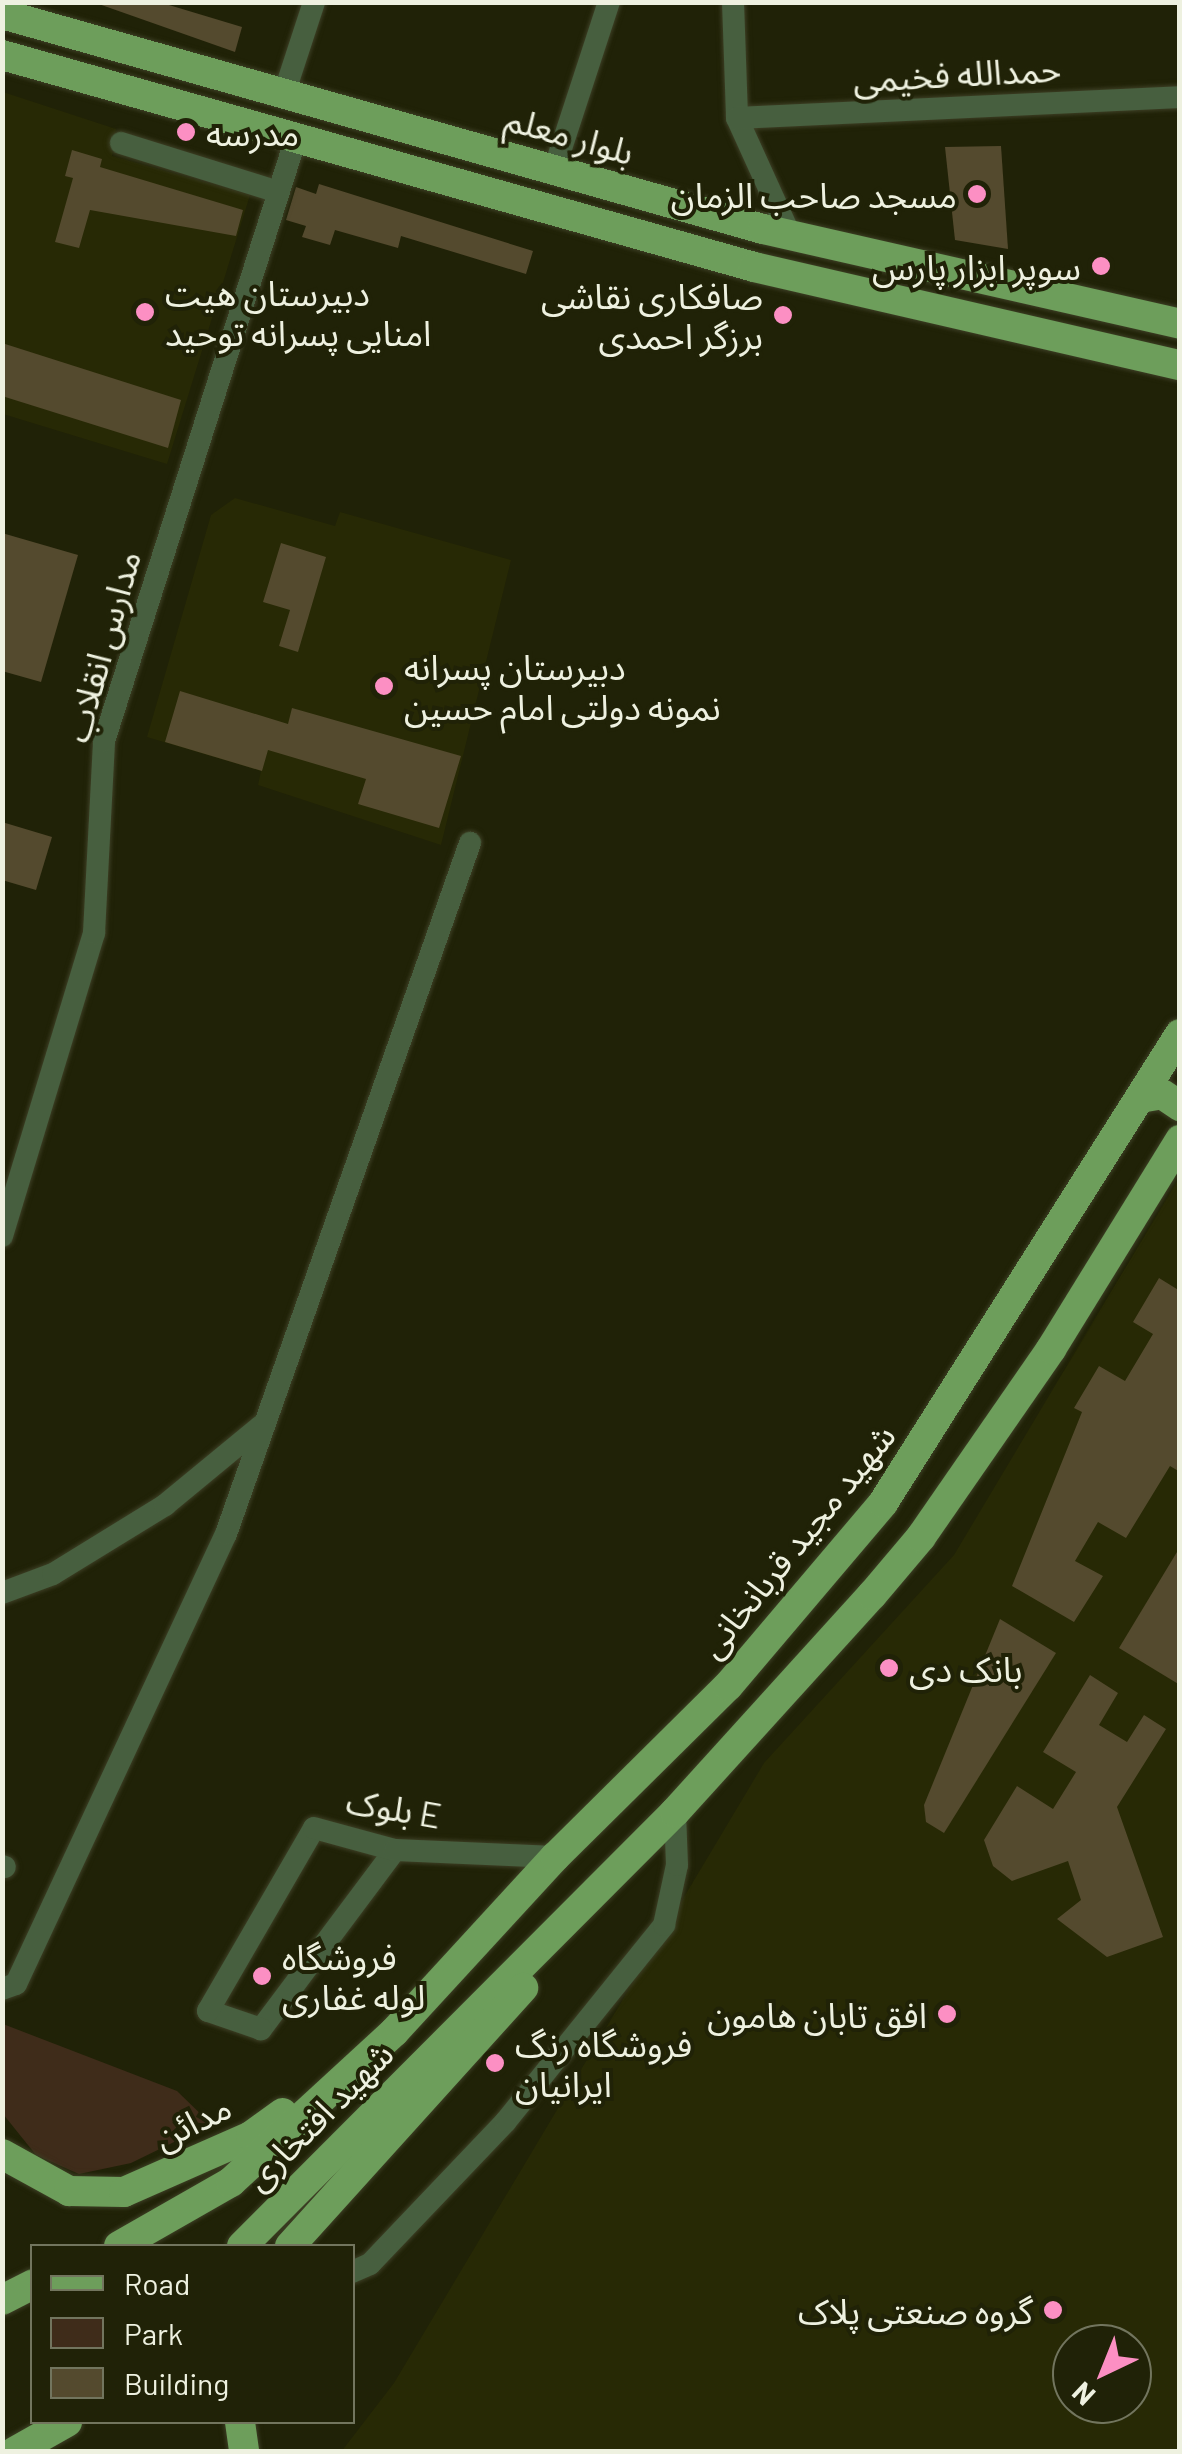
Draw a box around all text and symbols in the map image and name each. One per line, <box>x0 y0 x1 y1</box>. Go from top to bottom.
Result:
street label: حمدالله فخیمی <box>852 47 1062 99</box>
street label: بلوار معلم <box>501 96 639 172</box>
place label: مدرسه <box>206 111 299 153</box>
marker: مدرسه <box>175 121 197 143</box>
place label: مسجد صاحب الزمان <box>671 173 957 215</box>
marker: مسجد صاحب الزمان <box>966 183 988 205</box>
place label: سوپر ابزار پارس <box>872 245 1081 287</box>
marker: سوپر ابزار پارس <box>1090 255 1112 277</box>
place label: دبیرستان هیت امنایی پسرانه توحید <box>165 271 431 353</box>
place label: صافکاری نقاشی برزگر احمدی <box>541 274 763 356</box>
marker: دبیرستان هیت امنایی پسرانه توحید <box>134 301 156 323</box>
marker: صافکاری نقاشی برزگر احمدی <box>772 304 794 326</box>
street label: مدارس انقلاب <box>54 545 148 747</box>
place label: دبیرستان پسرانه نمونه دولتی امام حسین <box>404 645 721 727</box>
marker: دبیرستان پسرانه نمونه دولتی امام حسین <box>373 675 395 697</box>
street label: شهید مجید قربانخانی <box>689 1415 903 1665</box>
place label: بانک دی <box>909 1647 1022 1689</box>
marker: بانک دی <box>878 1657 900 1679</box>
street label: بلوک E <box>343 1778 445 1836</box>
place label: فروشگاه لوله غفاری <box>282 1935 425 2017</box>
marker: فروشگاه لوله غفاری <box>251 1965 273 1987</box>
place label: افق تابان هامون <box>707 1993 927 2035</box>
marker: افق تابان هامون <box>936 2003 958 2025</box>
place label: فروشگاه رنگ ایرانیان <box>515 2022 692 2104</box>
street label: شهید افتخاری <box>235 2032 401 2198</box>
marker: فروشگاه رنگ ایرانیان <box>484 2052 506 2074</box>
street label: مدائن <box>147 2085 237 2157</box>
legend <box>30 2244 355 2424</box>
text: Road <box>124 2265 190 2301</box>
place label: گروه صنعتی پلاک <box>798 2289 1033 2331</box>
marker: گروه صنعتی پلاک <box>1042 2299 1064 2321</box>
text: Park <box>124 2315 183 2351</box>
north arrow <box>1052 2324 1152 2424</box>
text: Building <box>124 2365 229 2401</box>
text: N <box>1064 2376 1101 2413</box>

